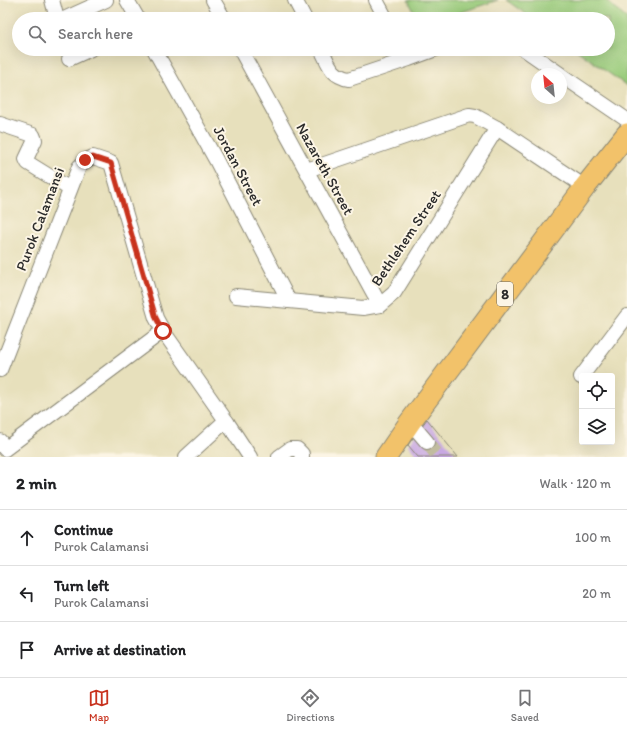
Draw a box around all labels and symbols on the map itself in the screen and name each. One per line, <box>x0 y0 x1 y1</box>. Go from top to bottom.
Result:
north arrow <box>531 68 567 104</box>
street label: Nazareth Street <box>292 120 358 218</box>
street label: Jordan Street <box>209 123 267 209</box>
route end <box>76 151 94 169</box>
street label: Purok Calamansi <box>12 165 68 273</box>
street label: Bethlehem Street <box>367 186 445 290</box>
road number: 8 <box>497 282 513 306</box>
route start <box>154 322 172 340</box>

